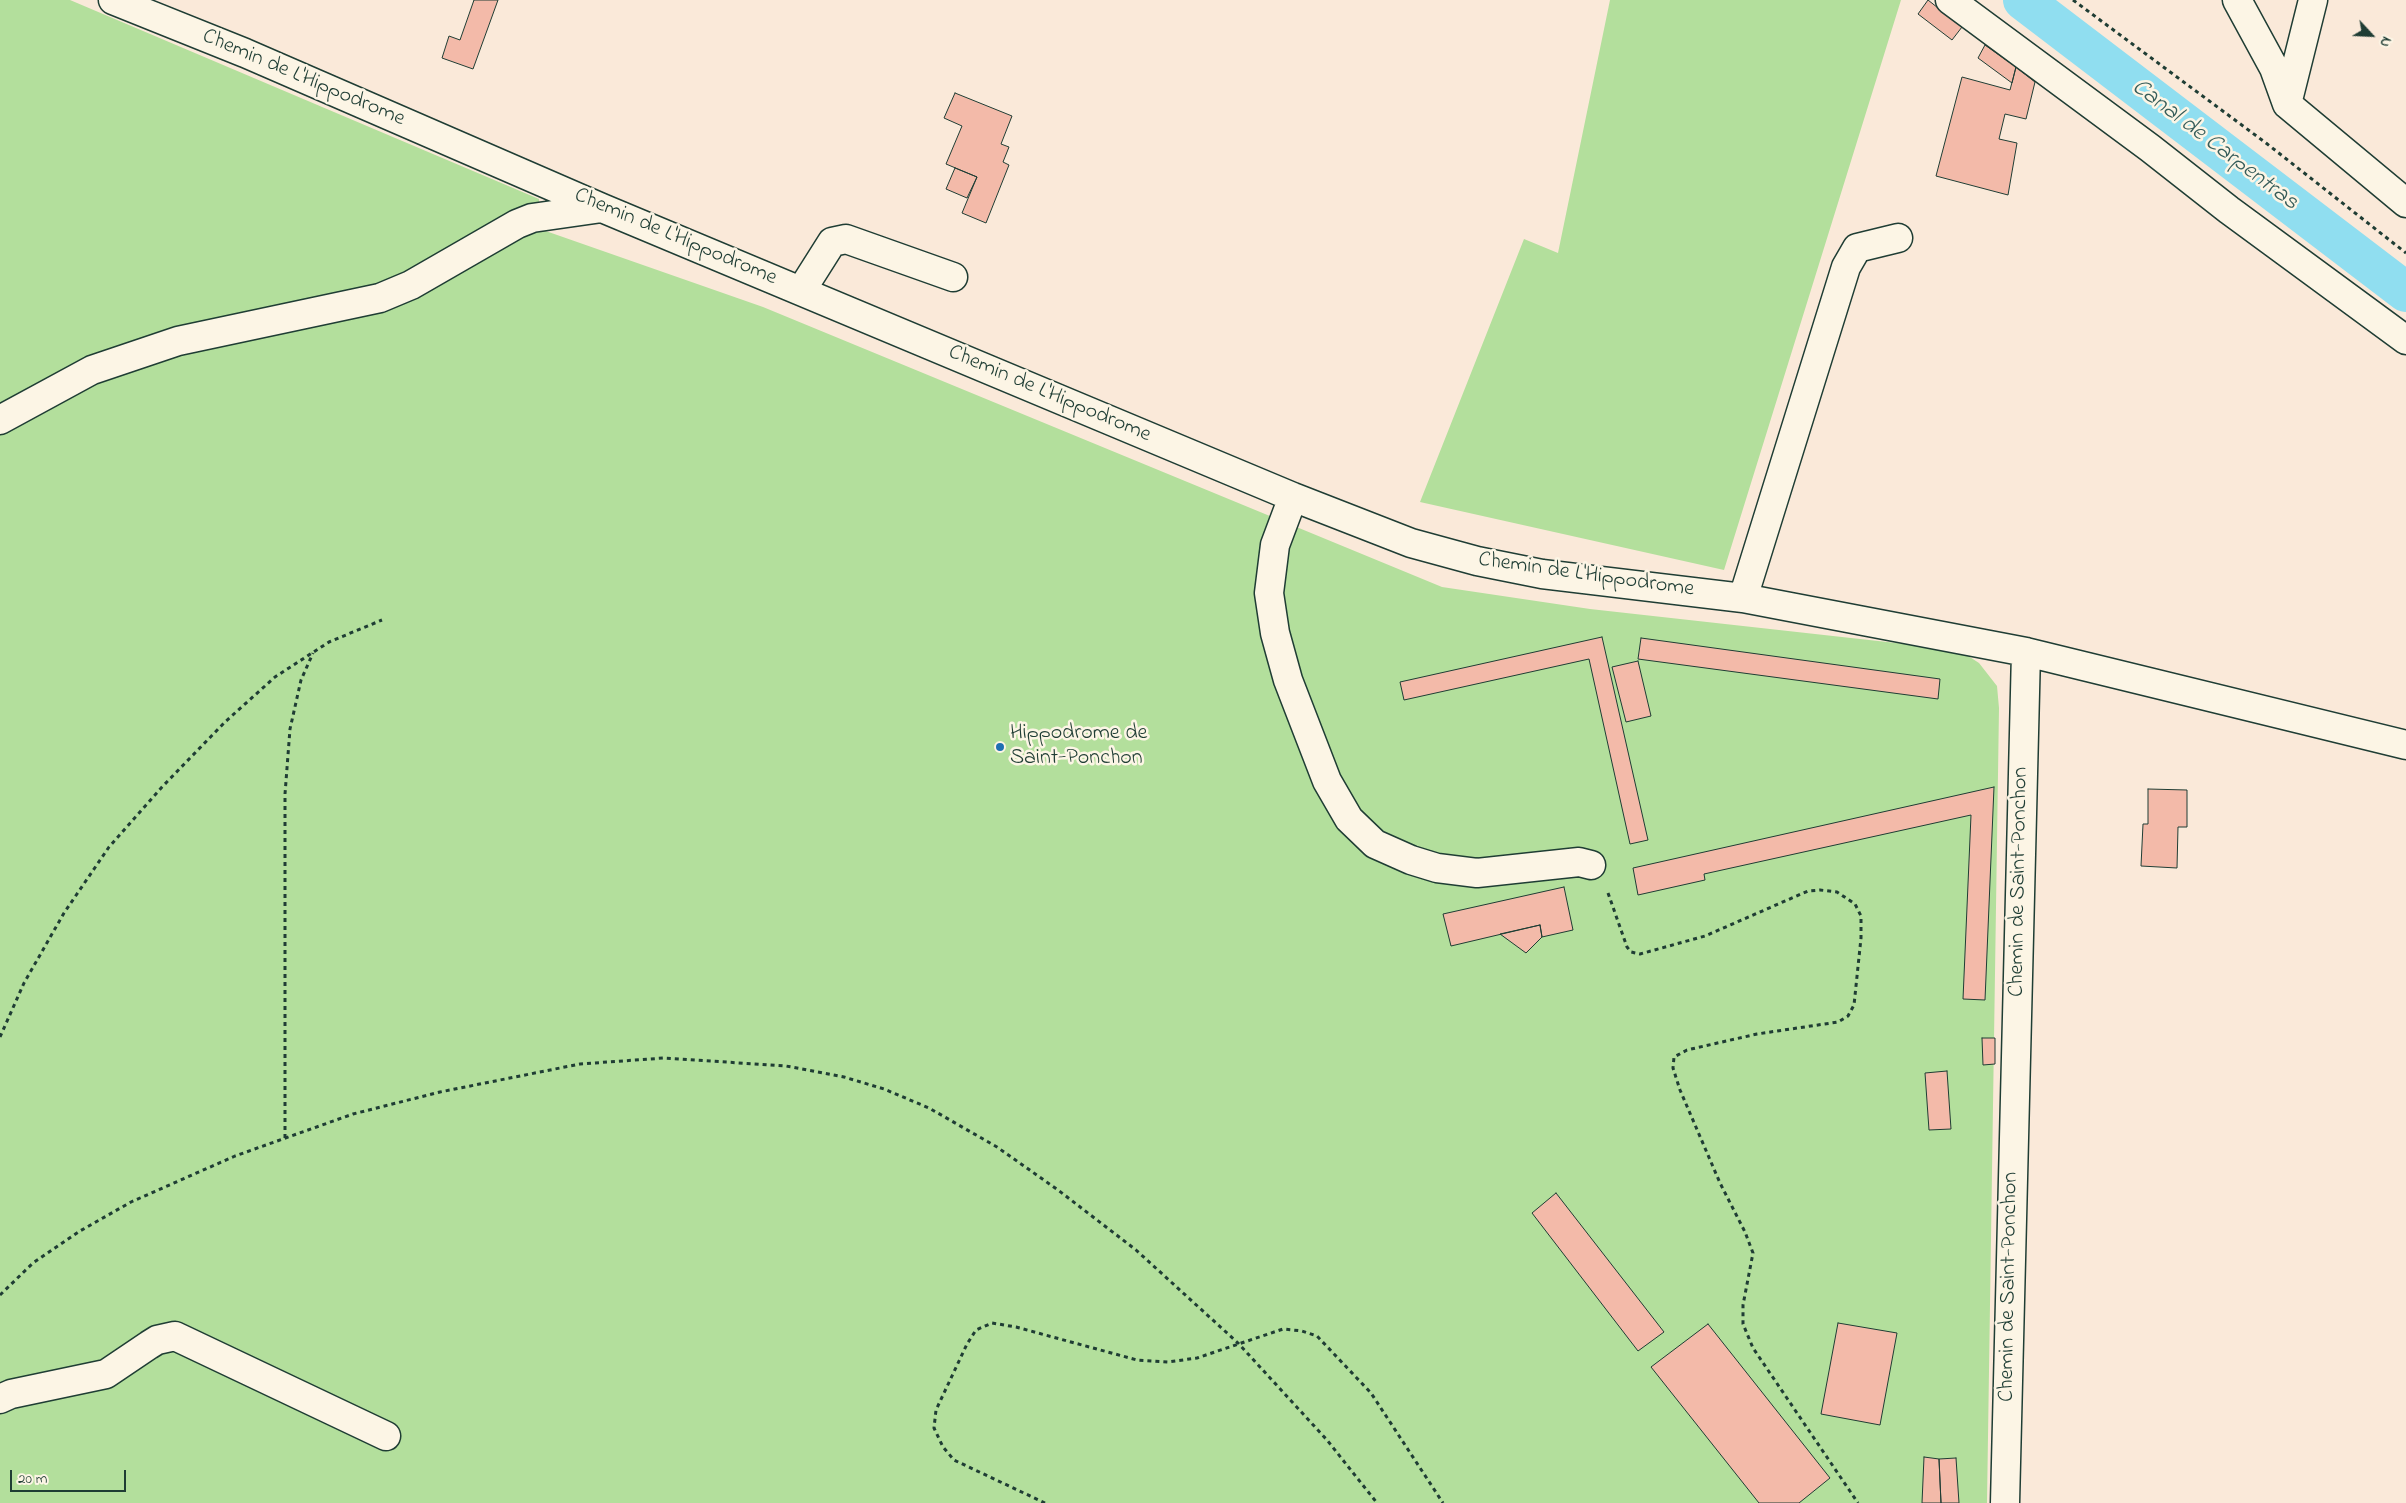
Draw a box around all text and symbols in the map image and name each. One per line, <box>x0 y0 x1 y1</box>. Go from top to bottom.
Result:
north arrow <box>2346 10 2396 60</box>
street label: Chemin de L'Hippodrome <box>198 24 408 134</box>
text: N <box>2374 33 2397 50</box>
water label: Canal de Carpentras <box>2125 74 2303 218</box>
street label: Chemin de L'Hippodrome <box>570 183 780 293</box>
street label: Chemin de L'Hippodrome <box>944 340 1154 450</box>
street label: Chemin de L'Hippodrome <box>1476 548 1696 604</box>
place label: Hippodrome de Saint-Ponchon <box>1010 721 1147 772</box>
marker: Hippodrome de Saint-Ponchon <box>994 741 1006 753</box>
street label: Chemin de Saint-Ponchon <box>2005 767 2035 997</box>
street label: Chemin de Saint-Ponchon <box>1995 1172 2025 1402</box>
scale bar <box>12 1460 129 1492</box>
text: 20 m <box>18 1468 47 1490</box>

